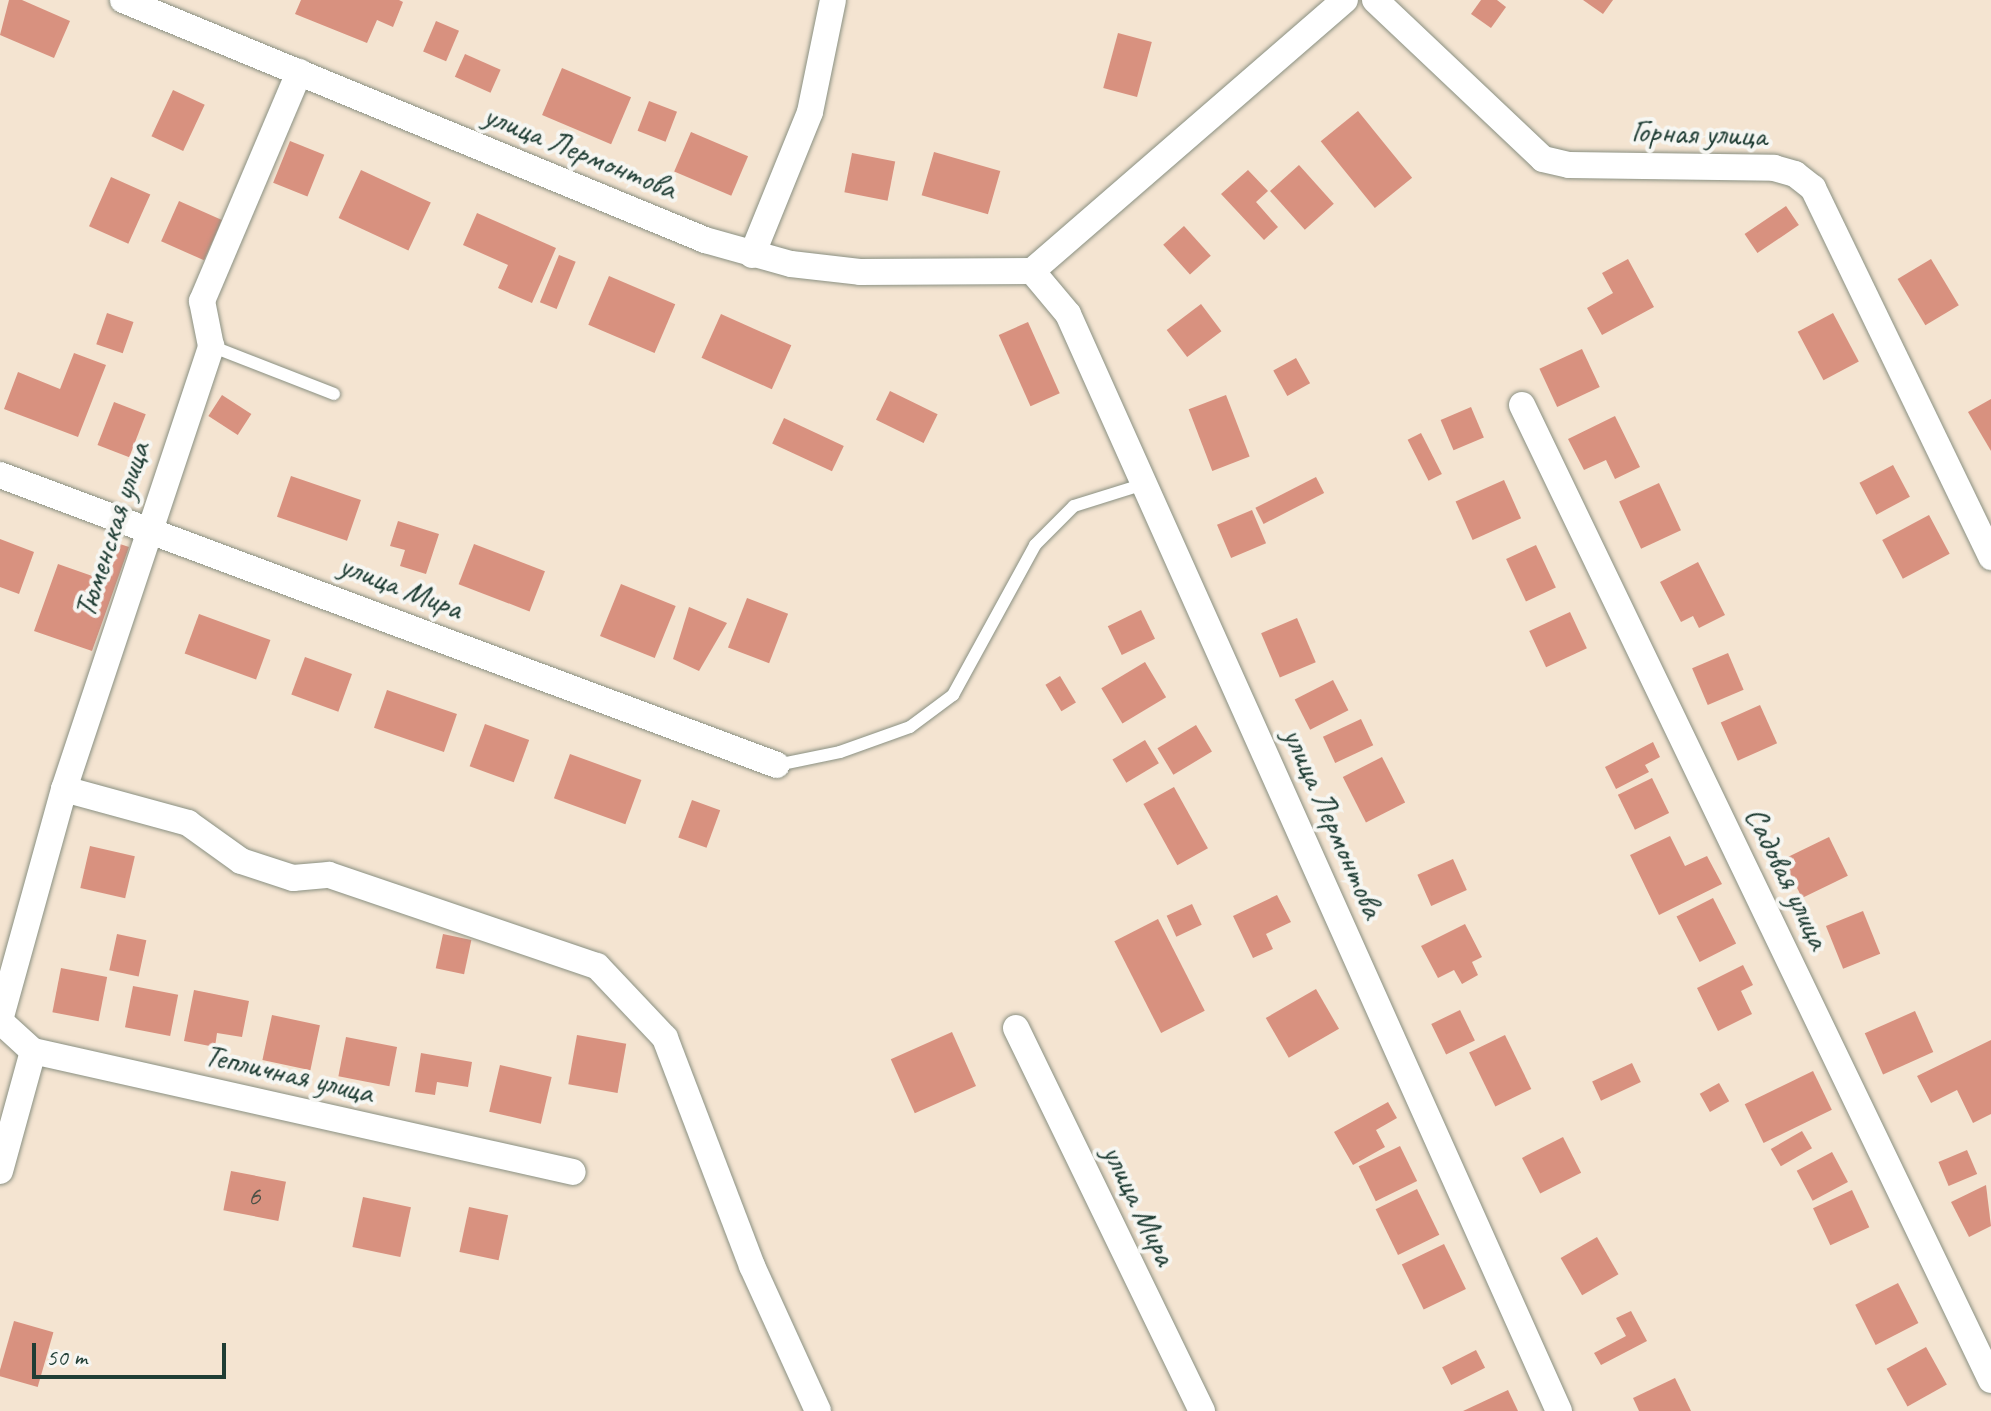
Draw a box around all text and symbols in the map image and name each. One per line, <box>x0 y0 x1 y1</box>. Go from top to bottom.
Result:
street label: улица Лермонтова <box>478 96 682 208</box>
street label: Горная улица <box>1631 112 1767 156</box>
street label: Тюменская улица <box>65 436 159 624</box>
street label: улица Мира <box>334 546 468 628</box>
street label: улица Лермонтова <box>1274 722 1392 924</box>
street label: Садовая улица <box>1736 800 1838 956</box>
street label: Тепличная улица <box>199 1036 379 1112</box>
street label: улица Мира <box>1094 1139 1184 1271</box>
house number: 6 <box>248 1179 260 1213</box>
scale bar <box>36 1327 230 1377</box>
text: 50 m <box>46 1342 87 1372</box>

